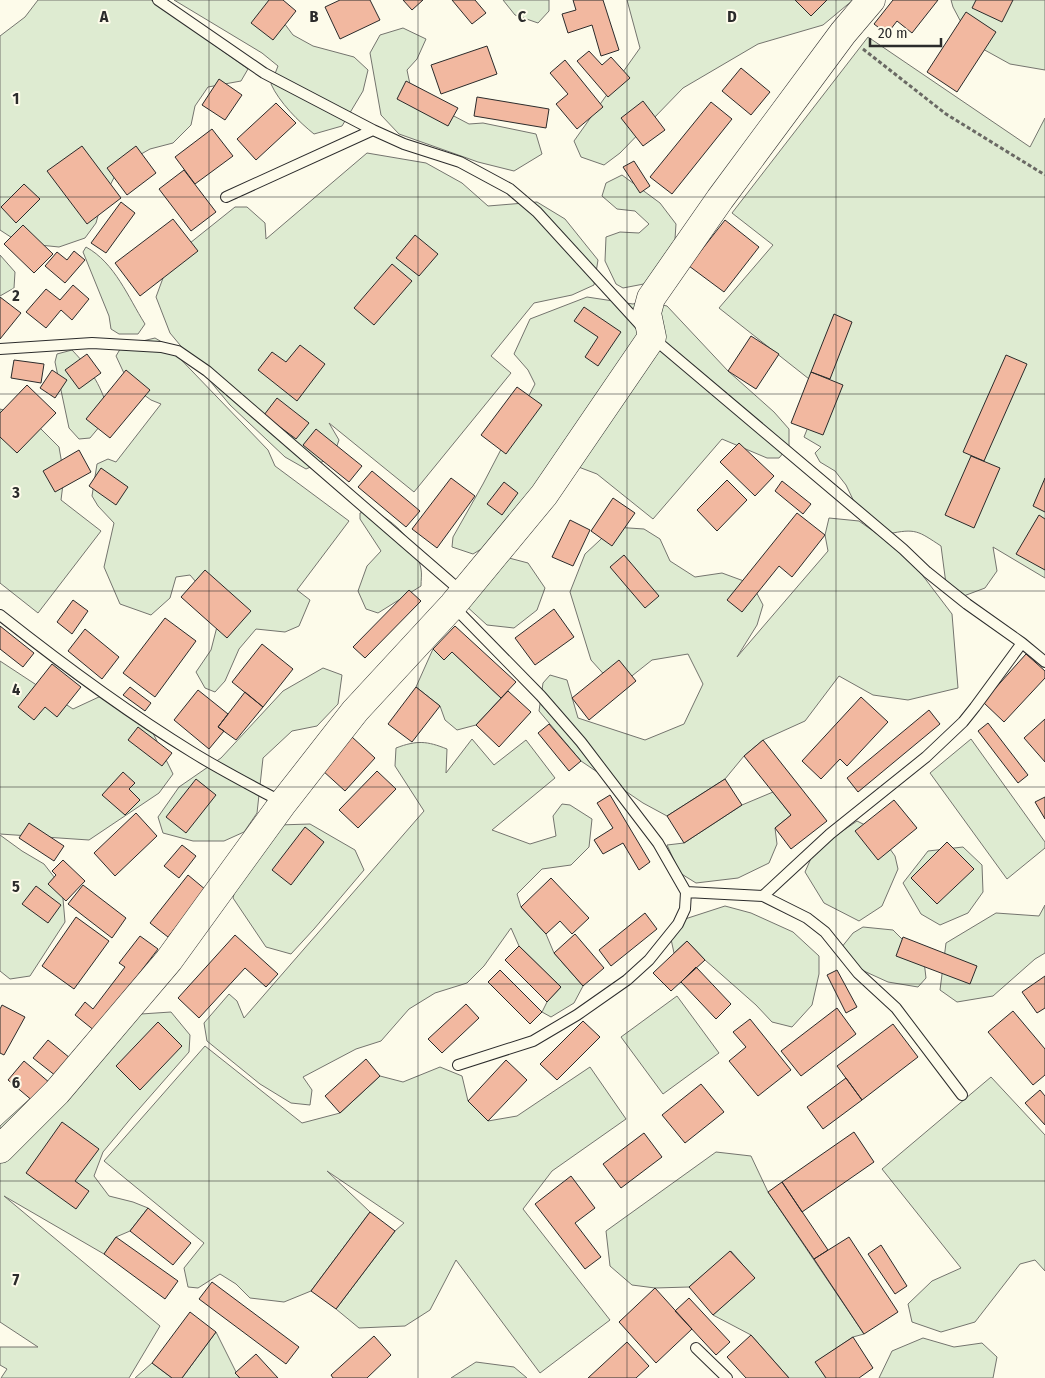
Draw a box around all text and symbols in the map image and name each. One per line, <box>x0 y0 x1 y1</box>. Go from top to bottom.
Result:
text: A <box>99 7 109 26</box>
text: B <box>310 7 319 26</box>
text: C <box>518 7 527 26</box>
text: D <box>727 7 737 26</box>
scale bar <box>870 15 941 47</box>
text: 20 m <box>878 24 908 42</box>
text: 1 <box>13 89 19 108</box>
text: 2 <box>11 286 20 305</box>
text: 3 <box>11 483 20 502</box>
text: 4 <box>12 680 20 699</box>
text: 5 <box>12 877 20 896</box>
text: 6 <box>12 1073 20 1092</box>
text: 7 <box>13 1270 20 1289</box>

